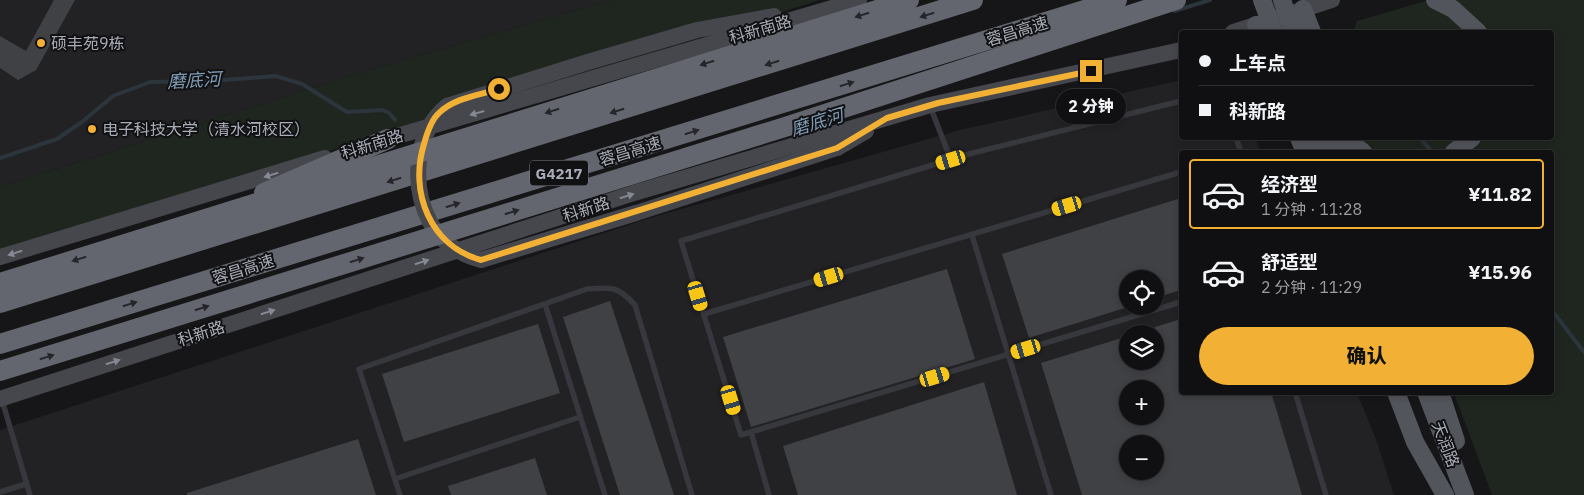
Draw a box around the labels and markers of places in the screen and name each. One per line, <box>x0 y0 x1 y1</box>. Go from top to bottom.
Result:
place label: 硕丰苑9栋 <box>51 33 125 53</box>
marker: 硕丰苑9栋 <box>35 37 47 49</box>
place label: 电子科技大学（清水河校区） <box>102 119 310 139</box>
marker: 电子科技大学（清水河校区） <box>86 123 98 135</box>

